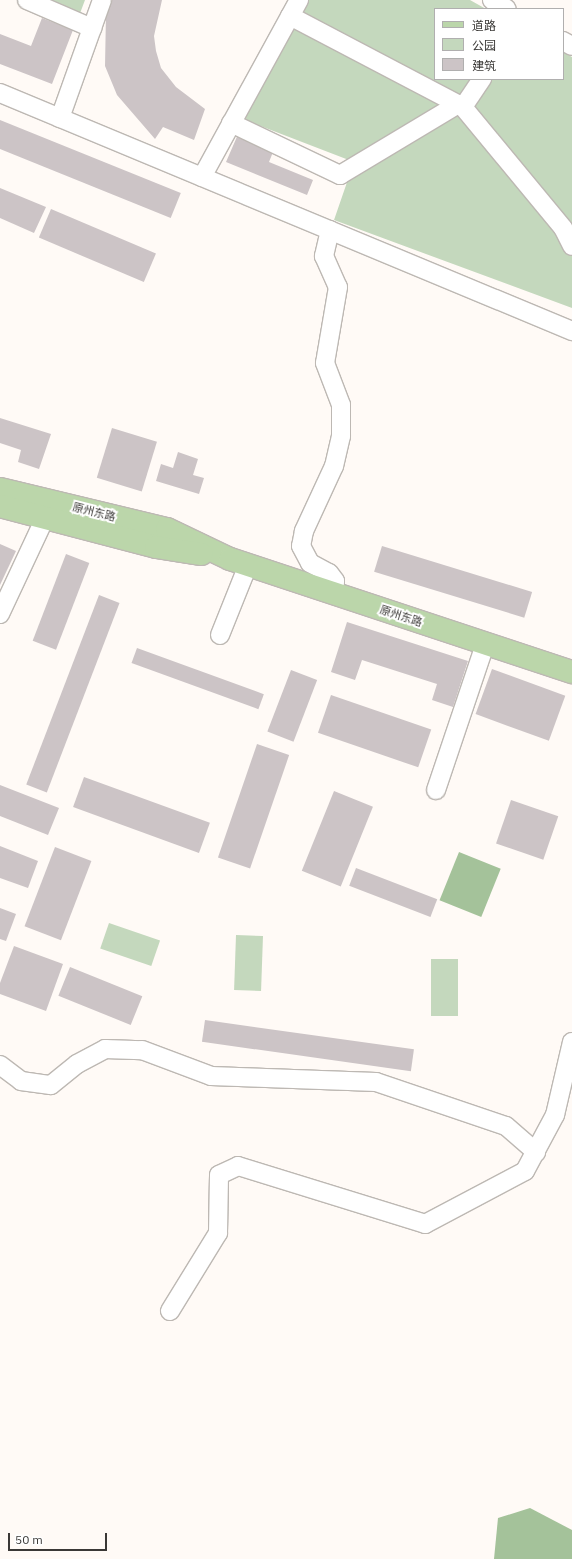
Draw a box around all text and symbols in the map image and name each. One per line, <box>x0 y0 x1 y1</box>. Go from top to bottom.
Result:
legend <box>434 8 564 80</box>
text: 道路 <box>472 18 496 33</box>
text: 公园 <box>472 38 496 53</box>
text: 建筑 <box>472 58 496 73</box>
street label: 原州东路 <box>71 500 117 524</box>
street label: 原州东路 <box>378 603 424 629</box>
scale bar <box>10 1525 109 1551</box>
text: 50 m <box>15 1532 43 1547</box>

